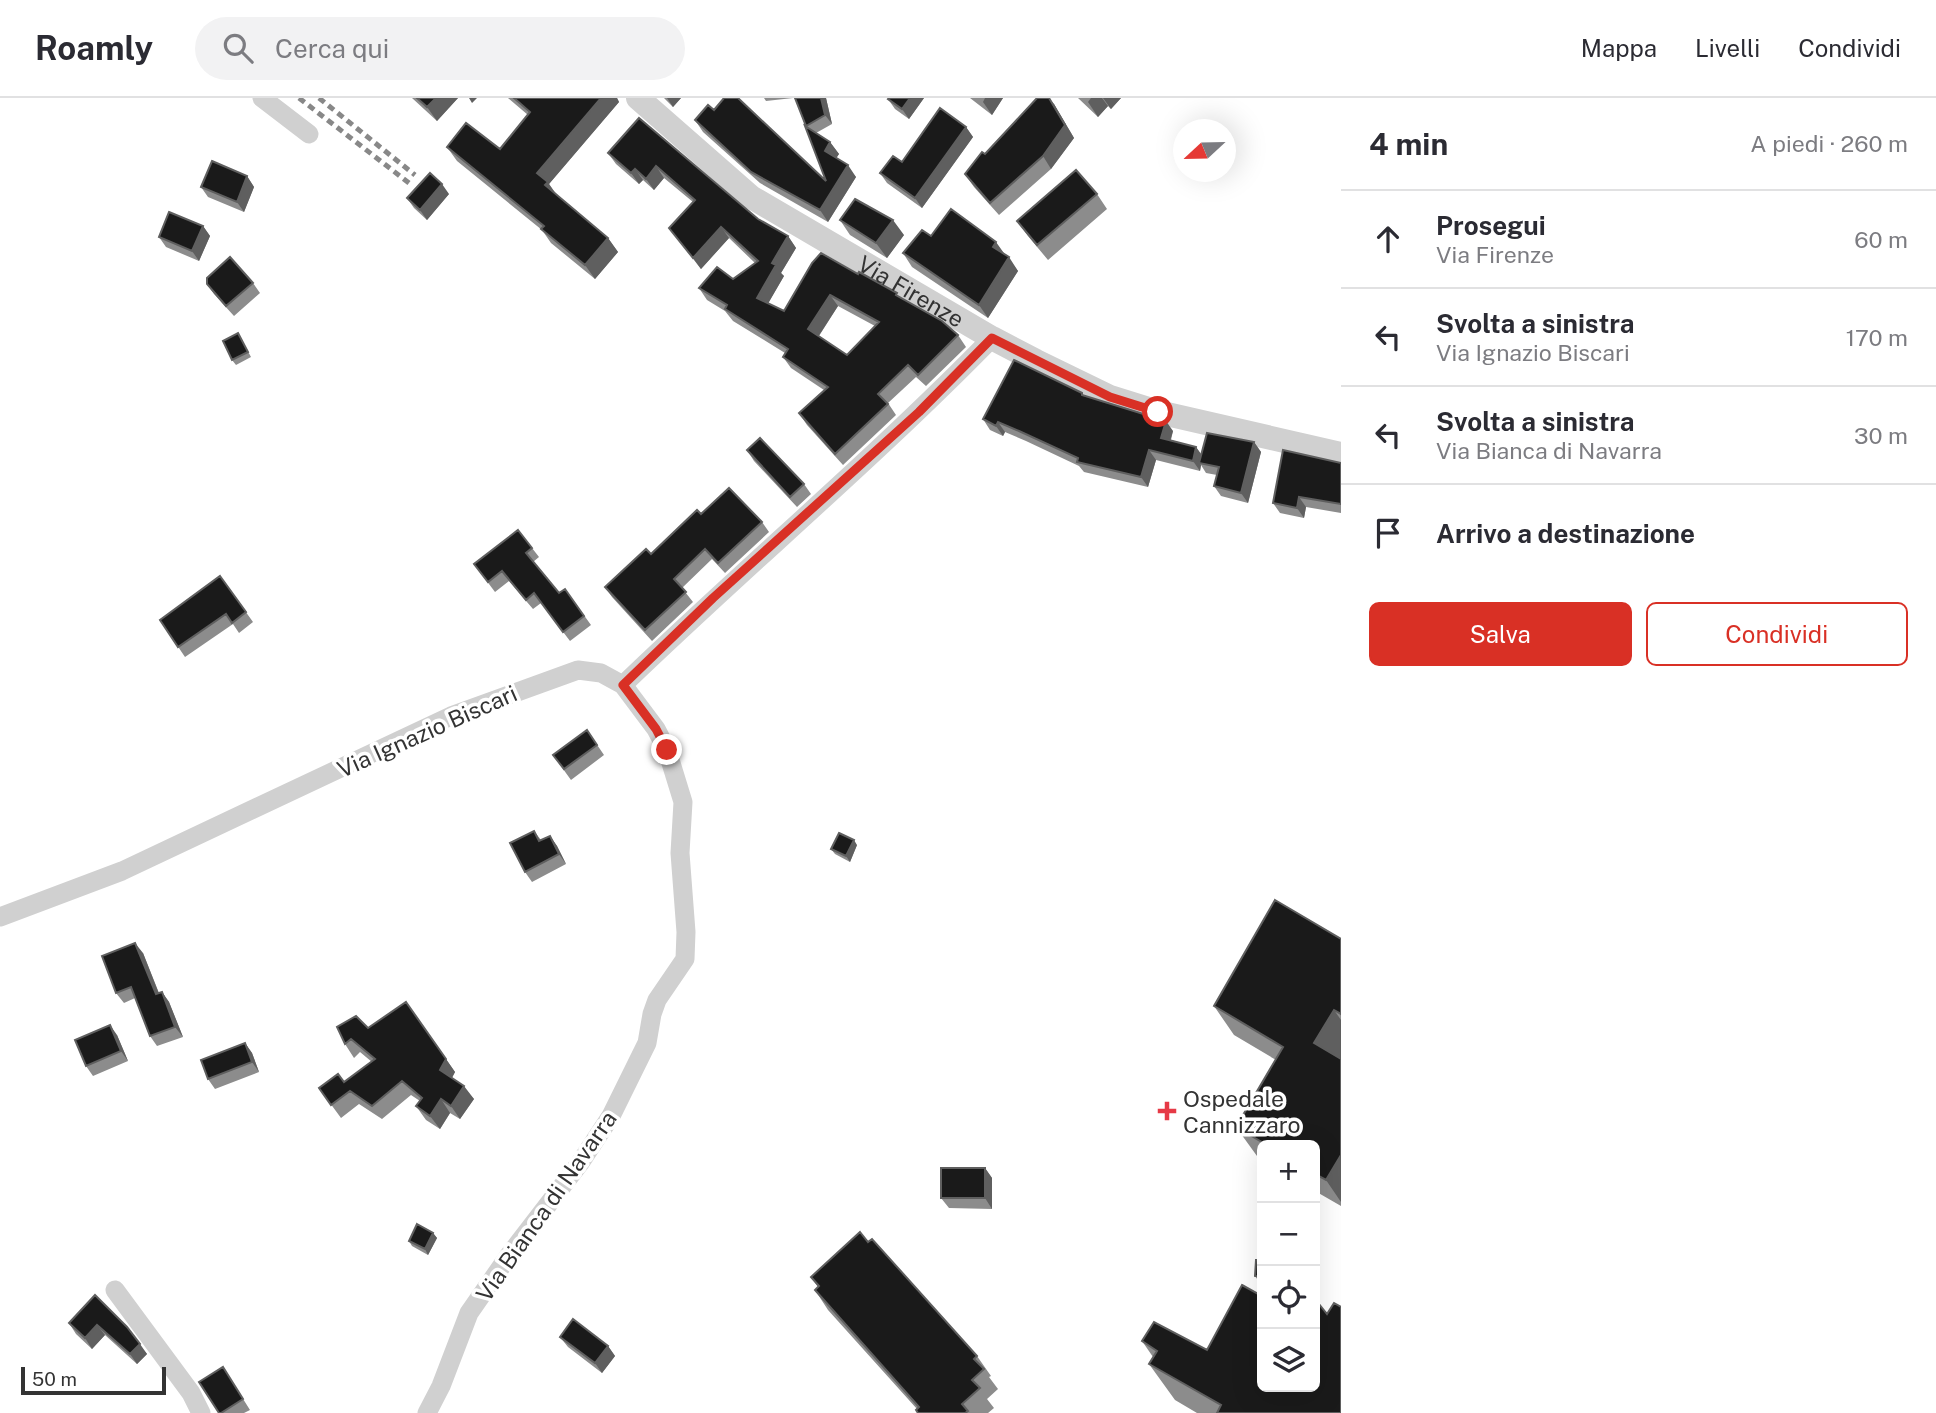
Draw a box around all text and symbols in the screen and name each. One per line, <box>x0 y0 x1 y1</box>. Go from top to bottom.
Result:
search box <box>195 17 685 80</box>
text: Roamly <box>35 29 153 67</box>
icon: search <box>219 29 257 67</box>
text: Cerca qui <box>275 33 389 64</box>
text: Mappa <box>1581 34 1657 62</box>
text: Livelli <box>1695 34 1760 62</box>
text: Condividi <box>1798 34 1901 62</box>
north arrow <box>1173 119 1236 182</box>
text: 4 min <box>1369 126 1448 162</box>
text: A piedi · 260 m <box>1750 130 1908 157</box>
text: Prosegui <box>1436 210 1546 241</box>
icon: ahead <box>1369 220 1407 258</box>
text: 60 m <box>1854 226 1908 253</box>
text: Via Firenze <box>1436 241 1554 268</box>
street label: Via Firenze <box>854 249 969 332</box>
text: Svolta a sinistra <box>1436 308 1634 339</box>
icon: left <box>1369 318 1407 356</box>
text: 170 m <box>1846 324 1908 351</box>
text: Via Ignazio Biscari <box>1436 339 1630 366</box>
route start <box>1142 396 1173 427</box>
text: Svolta a sinistra <box>1436 406 1634 437</box>
icon: left <box>1369 416 1407 454</box>
text: 30 m <box>1854 422 1908 449</box>
text: Via Bianca di Navarra <box>1436 437 1662 464</box>
icon: arrive <box>1369 514 1407 552</box>
text: Arrivo a destinazione <box>1436 518 1695 549</box>
button: Salva <box>1369 602 1632 666</box>
button: Condividi <box>1646 602 1908 666</box>
street label: Via Ignazio Biscari <box>333 679 521 783</box>
route end <box>651 734 682 765</box>
place label: Ospedale Cannizzaro <box>1183 1085 1301 1138</box>
marker: Ospedale Cannizzaro <box>1157 1101 1177 1121</box>
street label: Via Bianca di Navarra <box>470 1106 622 1306</box>
map controls <box>1257 1140 1320 1392</box>
button: + <box>1257 1140 1320 1203</box>
button: − <box>1257 1203 1320 1266</box>
button: locate <box>1257 1266 1320 1329</box>
button: layers <box>1257 1329 1320 1392</box>
scale bar <box>21 1364 166 1396</box>
text: 50 m <box>32 1368 77 1390</box>

